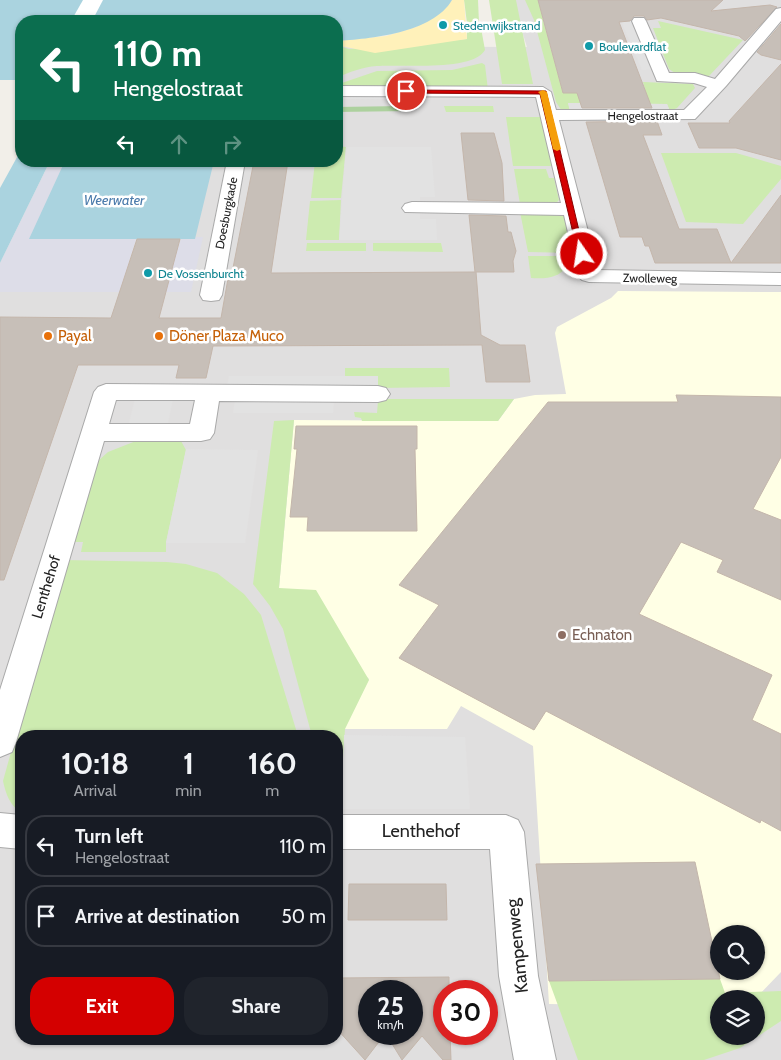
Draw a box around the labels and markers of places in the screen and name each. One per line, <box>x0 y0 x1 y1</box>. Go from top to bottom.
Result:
place label: Stedenwijkstrand <box>453 18 540 33</box>
marker: Stedenwijkstrand <box>437 19 449 31</box>
place label: Boulevardflat <box>599 39 666 54</box>
marker: Boulevardflat <box>583 40 595 52</box>
pin <box>385 70 427 112</box>
place label: De Vossenburcht <box>158 266 244 281</box>
marker: De Vossenburcht <box>142 267 154 279</box>
place label: Payal <box>58 327 92 345</box>
place label: Döner Plaza Muco <box>169 327 284 345</box>
marker: Payal <box>42 330 54 342</box>
marker: Döner Plaza Muco <box>153 330 165 342</box>
place label: Echnaton <box>572 626 632 644</box>
marker: Echnaton <box>556 629 568 641</box>

